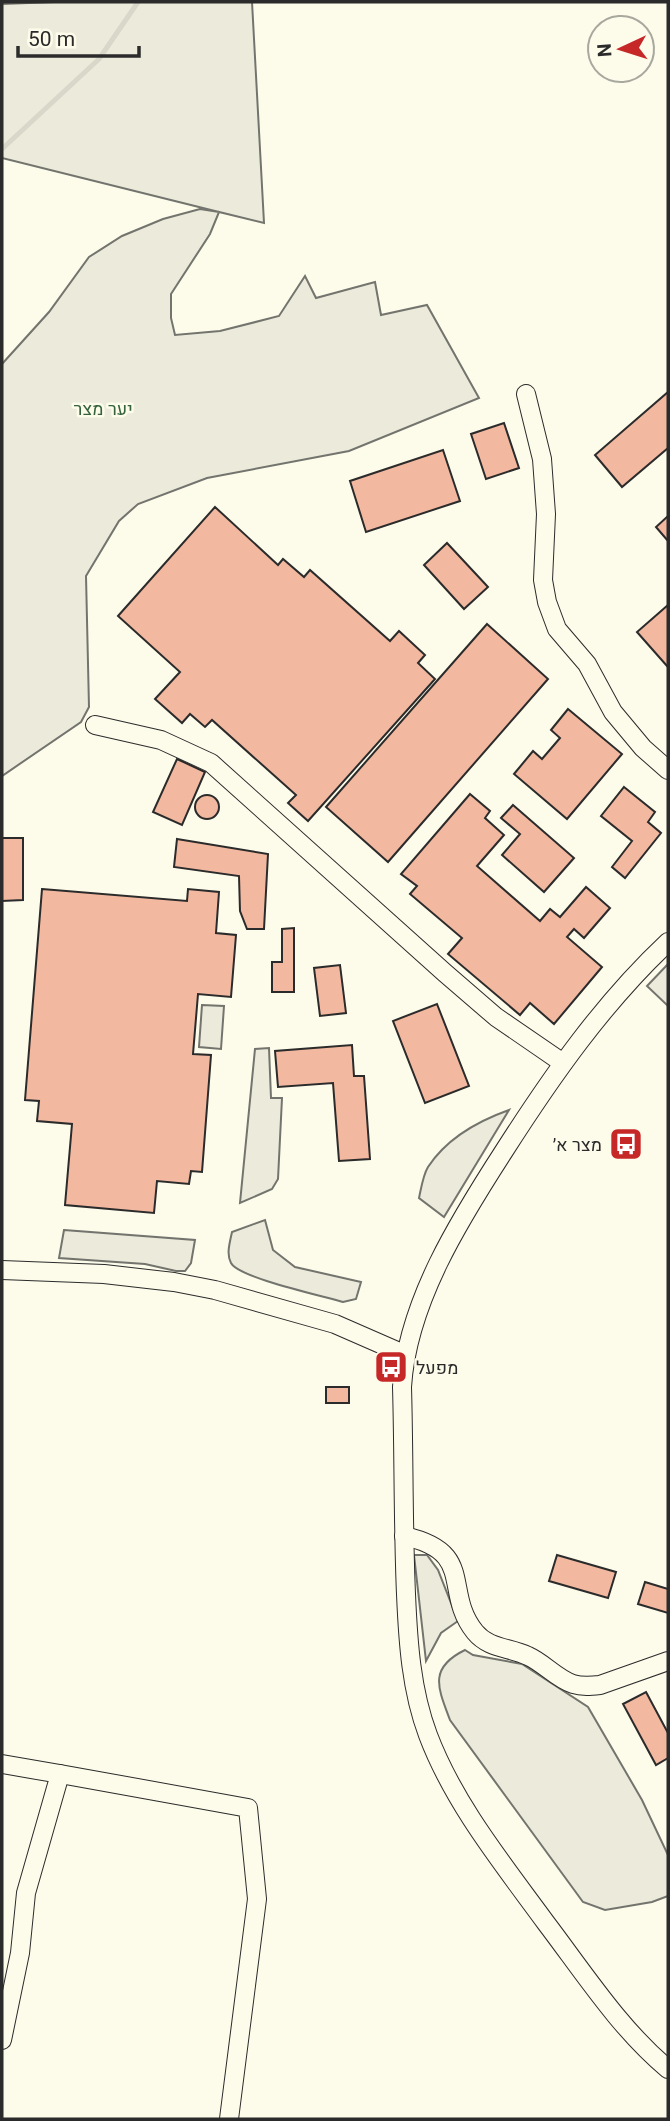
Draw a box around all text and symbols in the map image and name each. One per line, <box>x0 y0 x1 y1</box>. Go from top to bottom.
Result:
scale bar <box>18 14 138 58</box>
north arrow <box>586 14 656 84</box>
text: 50 m <box>28 27 75 51</box>
text: N <box>593 43 616 58</box>
park label: יער מצר <box>73 398 133 419</box>
bus stop icon: מצר א׳ <box>607 1125 645 1163</box>
place label: מצר א׳ <box>553 1134 602 1155</box>
bus stop icon: מפעל <box>372 1348 410 1386</box>
place label: מפעל <box>416 1357 458 1378</box>

